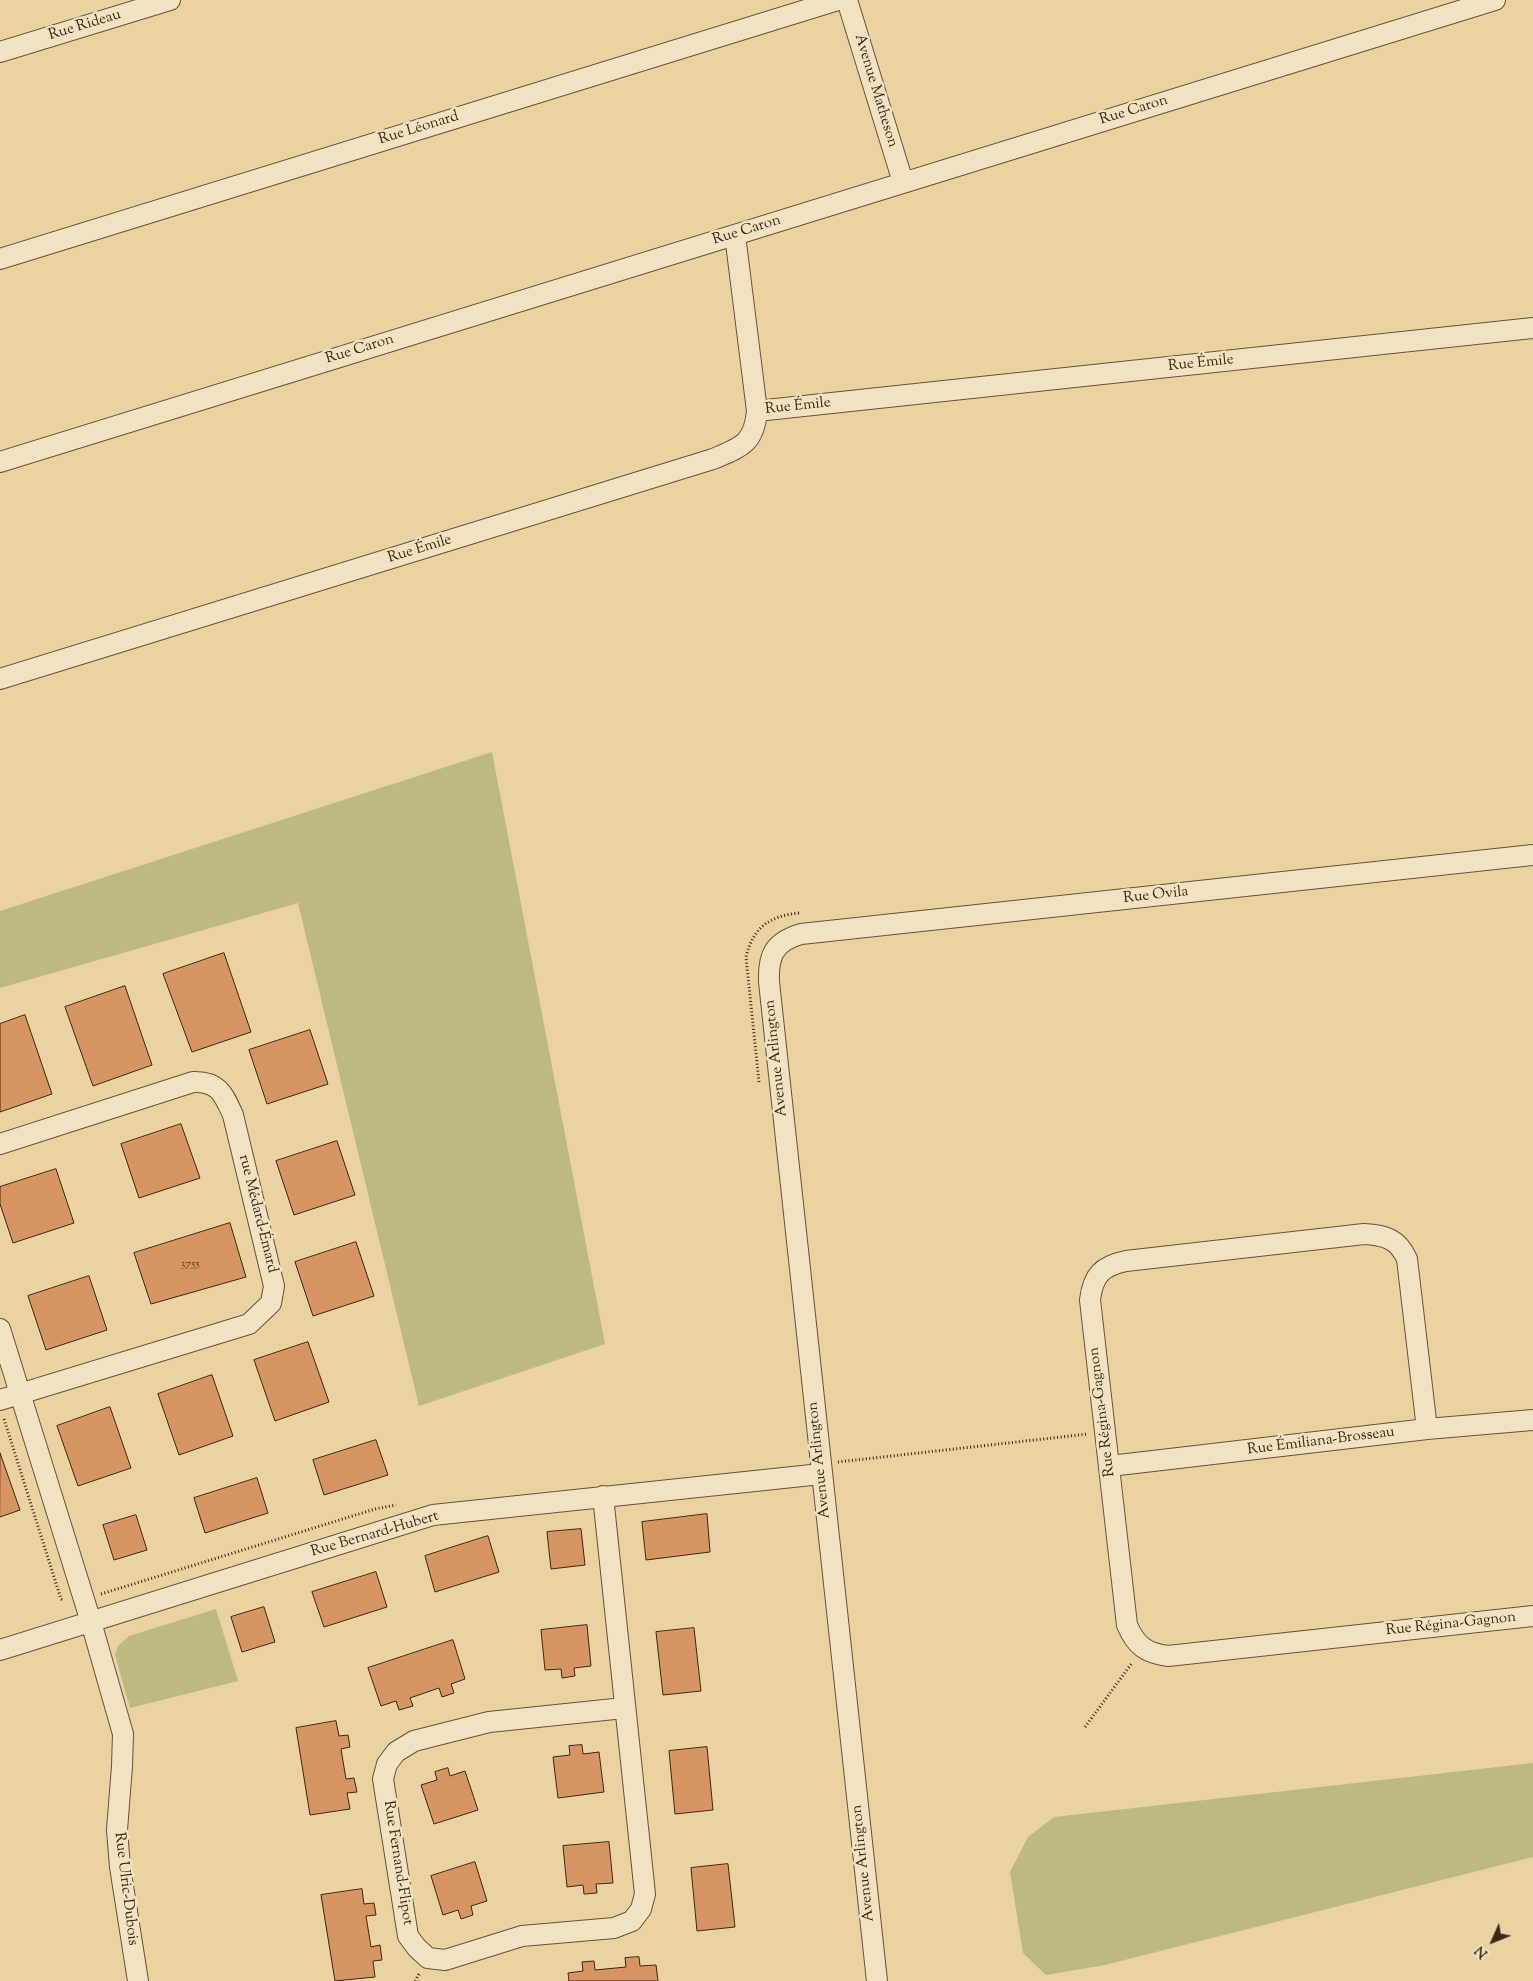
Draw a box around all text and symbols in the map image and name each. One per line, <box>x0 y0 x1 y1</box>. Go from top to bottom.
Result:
street label: Rue Rideau <box>47 6 123 46</box>
street label: Avenue Matheson <box>849 32 901 150</box>
street label: Rue Caron <box>1098 92 1170 130</box>
street label: Rue Léonard <box>377 108 461 150</box>
street label: Rue Caron <box>711 212 783 250</box>
street label: Rue Caron <box>324 331 396 369</box>
street label: Rue Émile <box>1167 352 1235 376</box>
street label: Rue Émile <box>764 395 832 419</box>
street label: Rue Émile <box>386 532 454 568</box>
street label: Rue Ovila <box>1123 884 1189 908</box>
street label: Avenue Arlington <box>762 999 792 1117</box>
street label: rue Médard-Émard <box>234 1153 280 1275</box>
house number: 3755 <box>180 1258 200 1272</box>
street label: Rue Régina-Gagnon <box>1086 1346 1120 1478</box>
street label: Avenue Arlington <box>805 1401 835 1519</box>
street label: Rue Émiliana-Brosseau <box>1246 1424 1396 1460</box>
street label: Rue Bernard-Hubert <box>309 1508 441 1562</box>
street label: Rue Régina-Gagnon <box>1385 1609 1517 1641</box>
street label: Rue Fernand-Flipot <box>378 1799 416 1927</box>
street label: Avenue Arlington <box>849 1804 879 1922</box>
street label: Rue Ulric-Dubois <box>109 1831 141 1947</box>
north arrow <box>1468 1916 1518 1966</box>
text: N <box>1471 1940 1493 1962</box>

